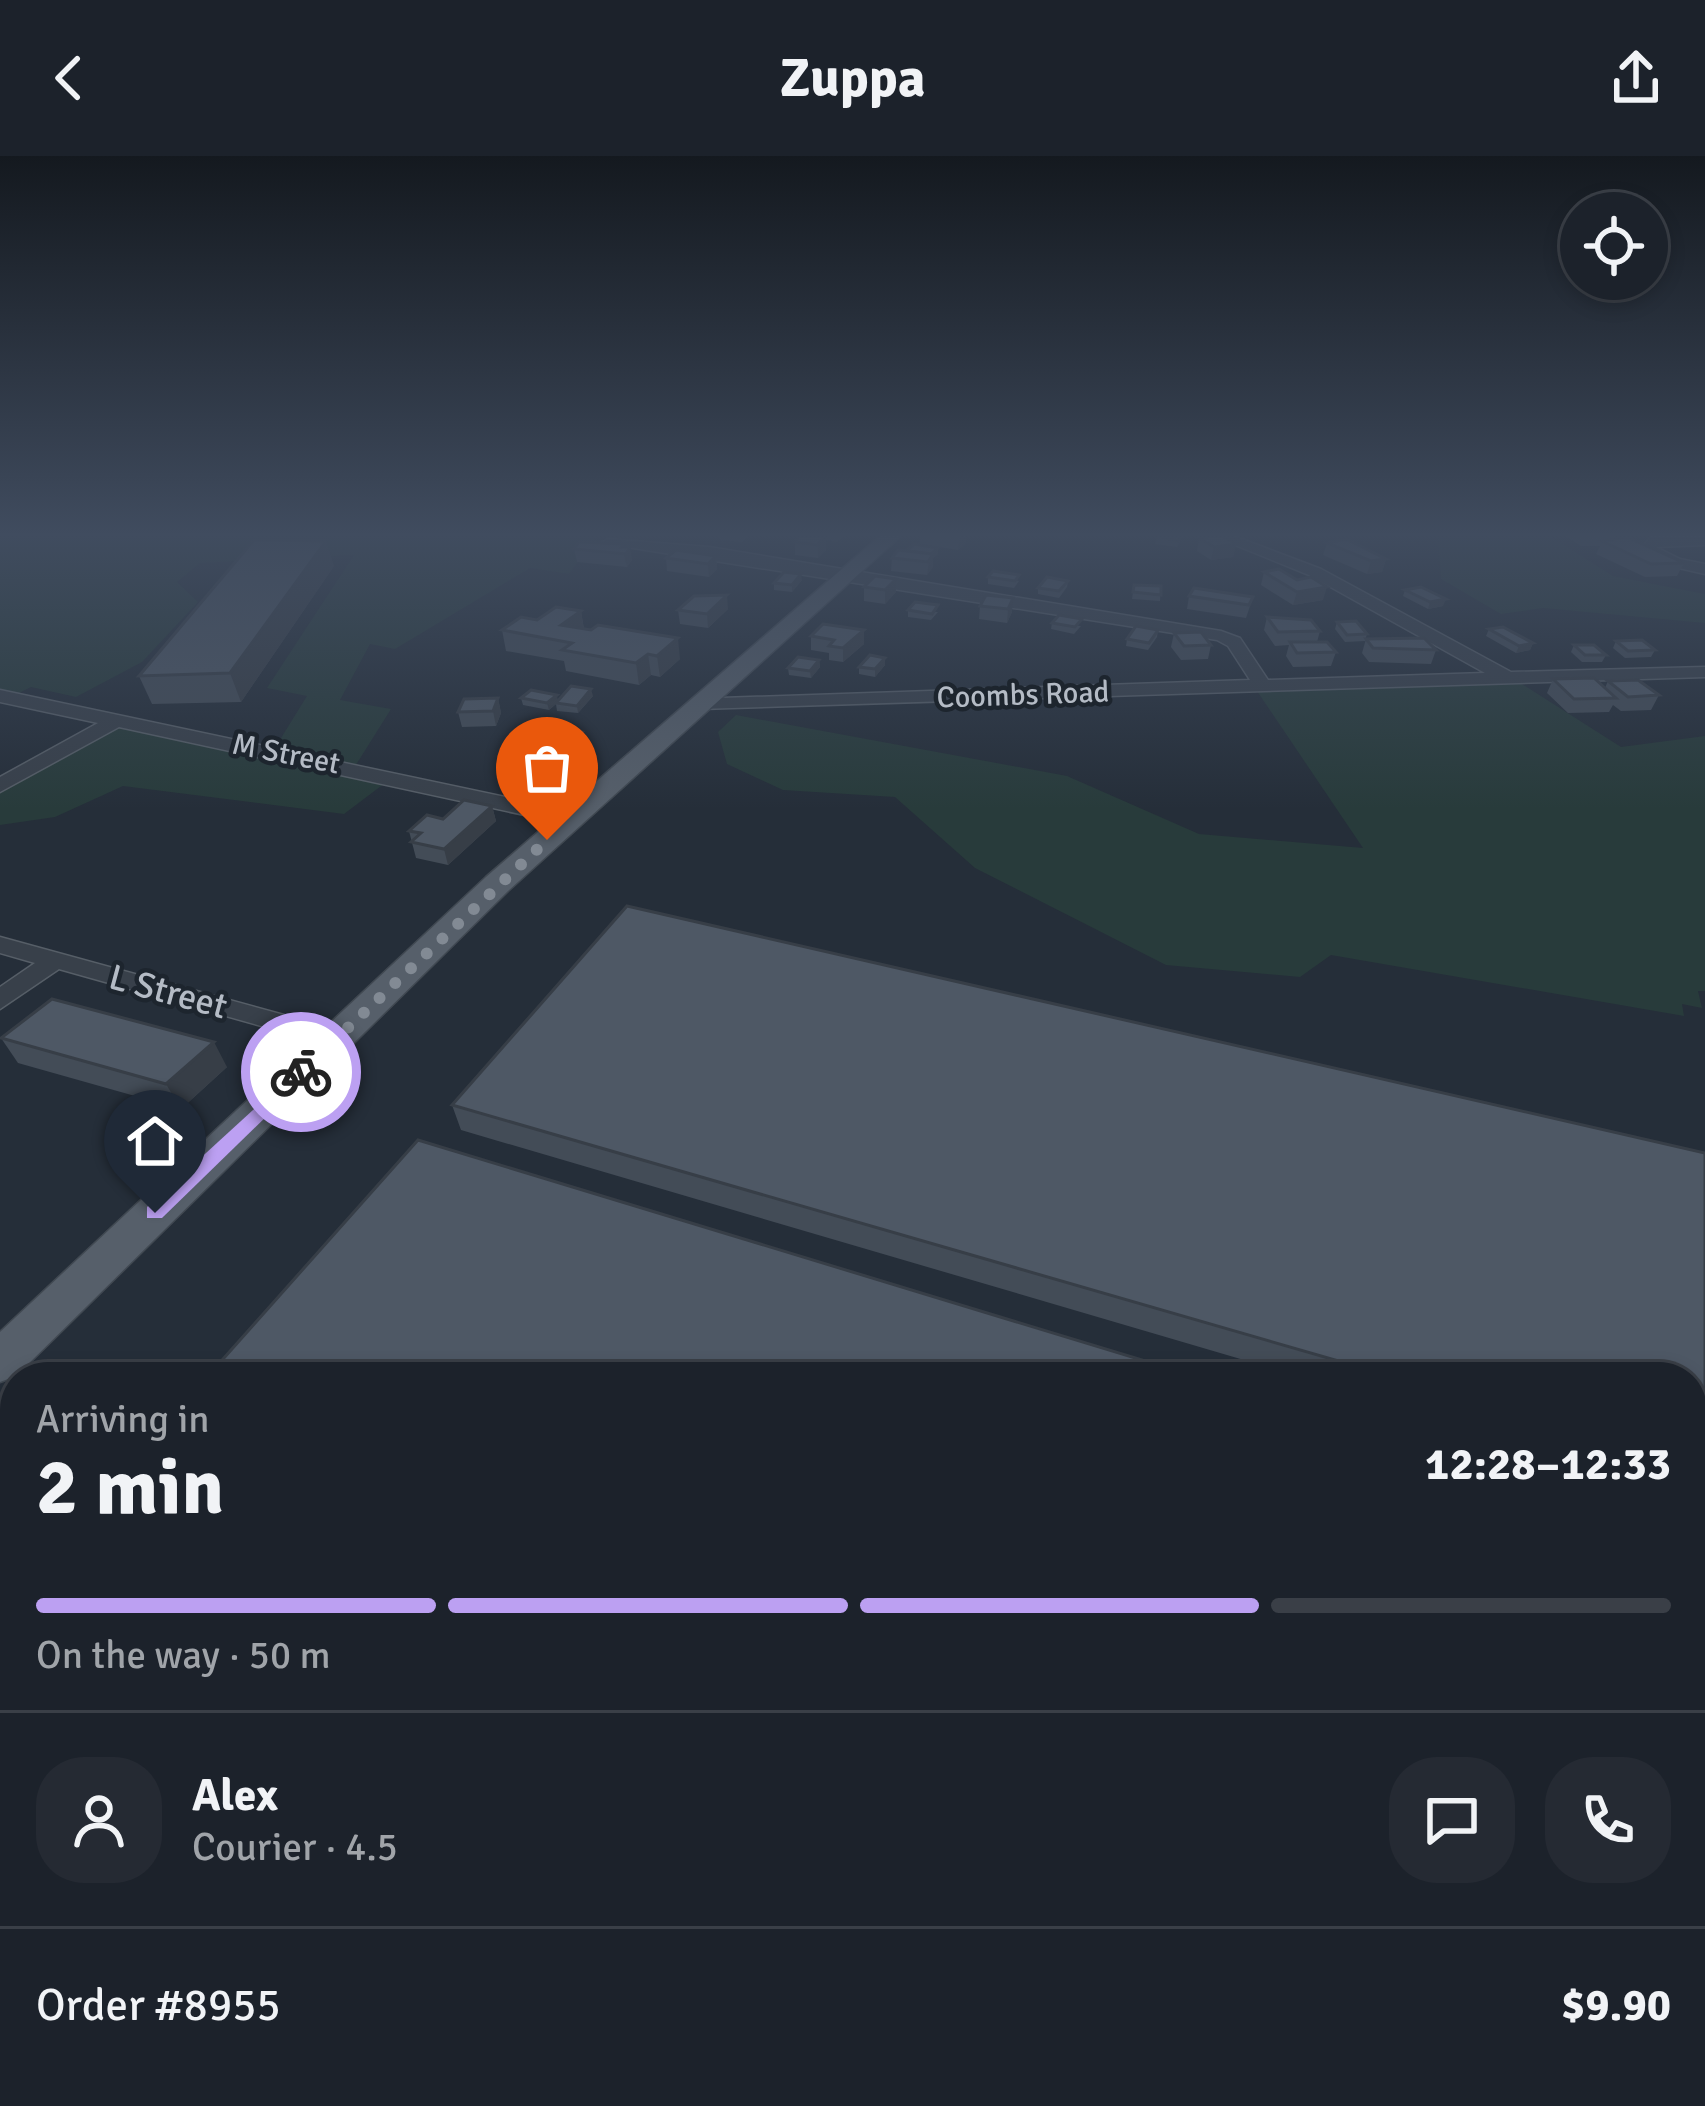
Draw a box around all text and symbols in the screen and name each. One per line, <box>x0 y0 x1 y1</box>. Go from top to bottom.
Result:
icon: back <box>36 45 102 111</box>
text: Zuppa <box>780 45 925 112</box>
icon: share <box>1603 45 1669 111</box>
map controls <box>1560 192 1668 300</box>
button: locate <box>1560 192 1668 300</box>
street label: Coombs Road <box>936 673 1110 717</box>
pin <box>496 717 598 840</box>
street label: M Street <box>229 725 343 783</box>
icon: bag <box>514 735 580 801</box>
street label: L Street <box>104 955 232 1029</box>
courier <box>241 1012 361 1132</box>
icon: bike <box>268 1039 334 1105</box>
pin <box>104 1090 206 1213</box>
icon: home <box>122 1108 188 1174</box>
text: Arriving in <box>36 1395 210 1443</box>
text: 12:28–12:33 <box>1425 1437 1671 1492</box>
text: 2 min <box>36 1440 224 1536</box>
text: On the way · 50 m <box>36 1631 331 1679</box>
button: person <box>36 1757 162 1883</box>
button: chat <box>1389 1757 1515 1883</box>
button: phone <box>1545 1757 1671 1883</box>
text: Alex <box>192 1768 278 1823</box>
text: Courier · 4.5 <box>192 1823 398 1871</box>
text: Order #8955 <box>36 1978 281 2033</box>
text: $9.90 <box>1561 1978 1671 2033</box>

